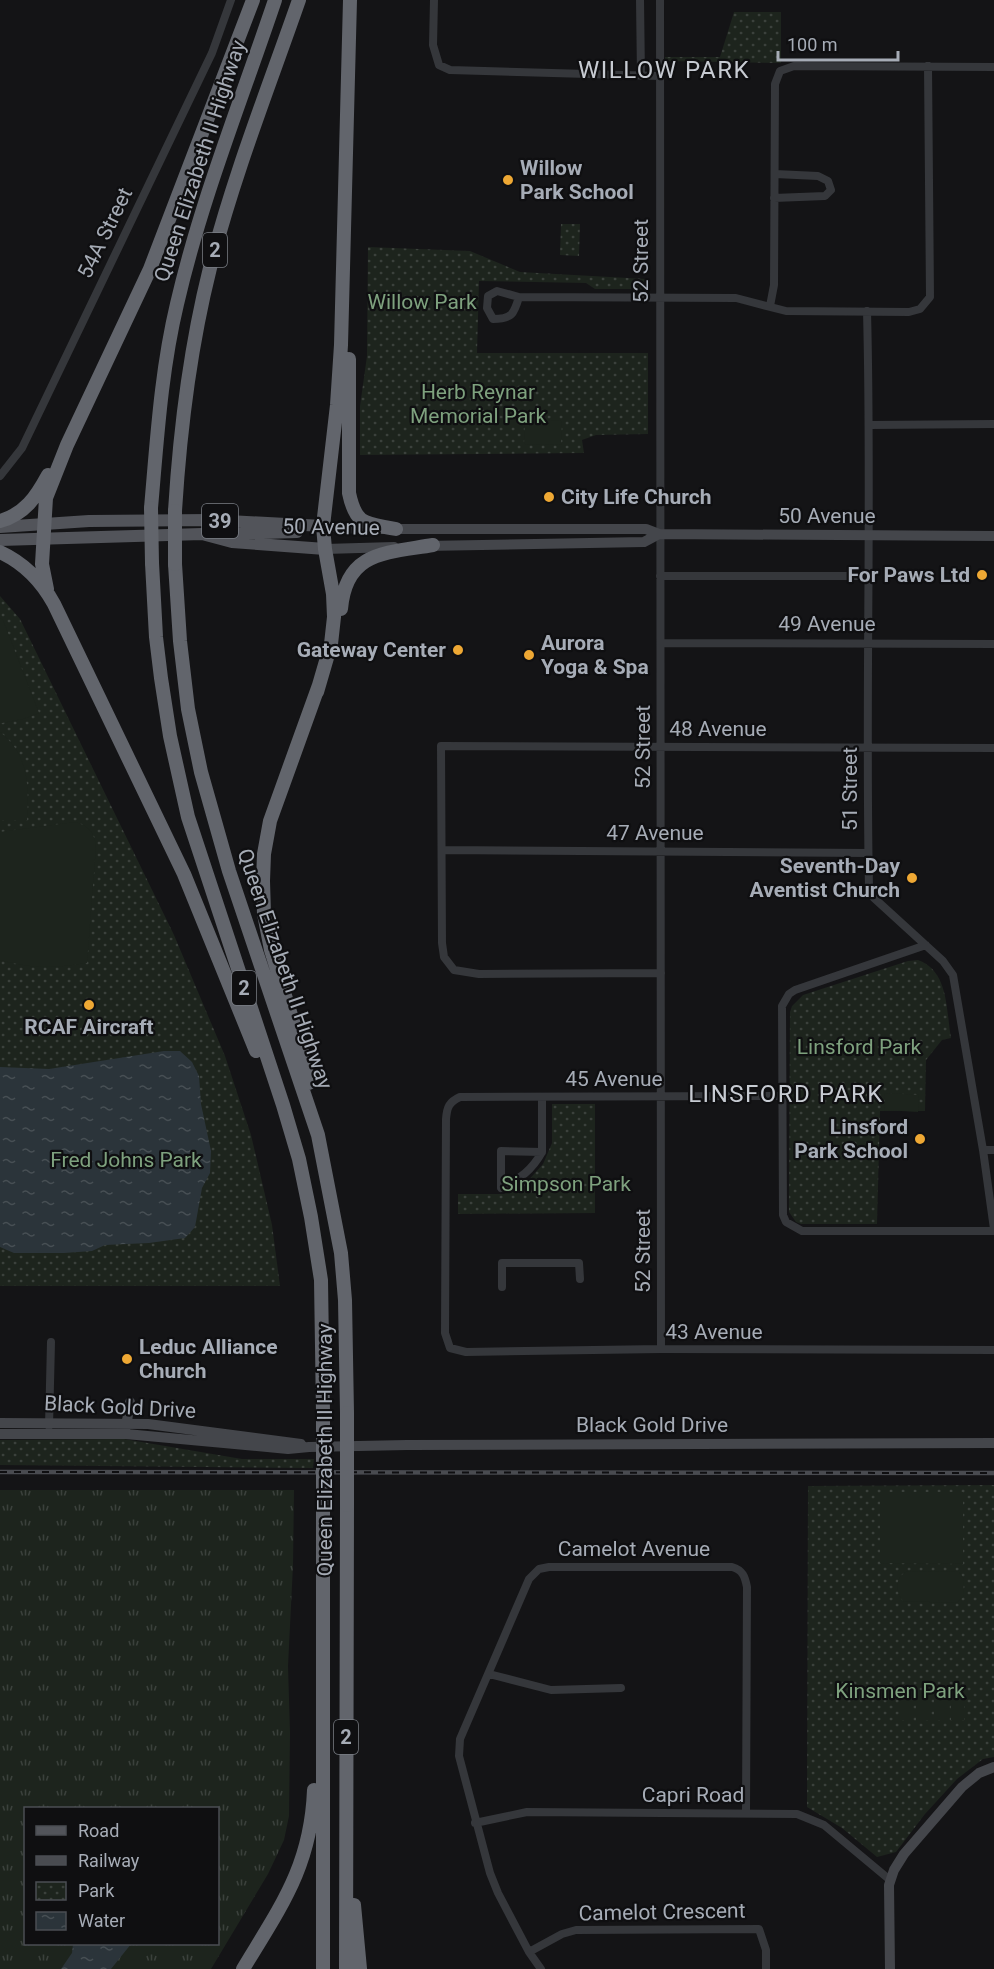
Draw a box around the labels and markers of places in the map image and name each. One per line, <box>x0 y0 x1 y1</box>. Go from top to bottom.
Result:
place label: Willow Park School <box>520 156 634 204</box>
marker: Willow Park School <box>501 173 515 187</box>
place label: City Life Church <box>561 485 711 509</box>
marker: City Life Church <box>542 490 556 504</box>
place label: For Paws Ltd <box>848 563 970 587</box>
marker: For Paws Ltd <box>975 568 989 582</box>
place label: Aurora Yoga & Spa <box>541 631 649 679</box>
place label: Gateway Center <box>297 638 446 662</box>
marker: Gateway Center <box>451 643 465 657</box>
marker: Aurora Yoga & Spa <box>522 648 536 662</box>
place label: Seventh-Day Aventist Church <box>750 854 900 902</box>
marker: Seventh-Day Aventist Church <box>905 871 919 885</box>
marker: RCAF Aircraft <box>82 998 96 1012</box>
place label: RCAF Aircraft <box>24 1015 154 1039</box>
place label: Linsford Park School <box>794 1115 908 1163</box>
marker: Linsford Park School <box>913 1132 927 1146</box>
place label: Leduc Alliance Church <box>139 1335 278 1383</box>
marker: Leduc Alliance Church <box>120 1352 134 1366</box>

